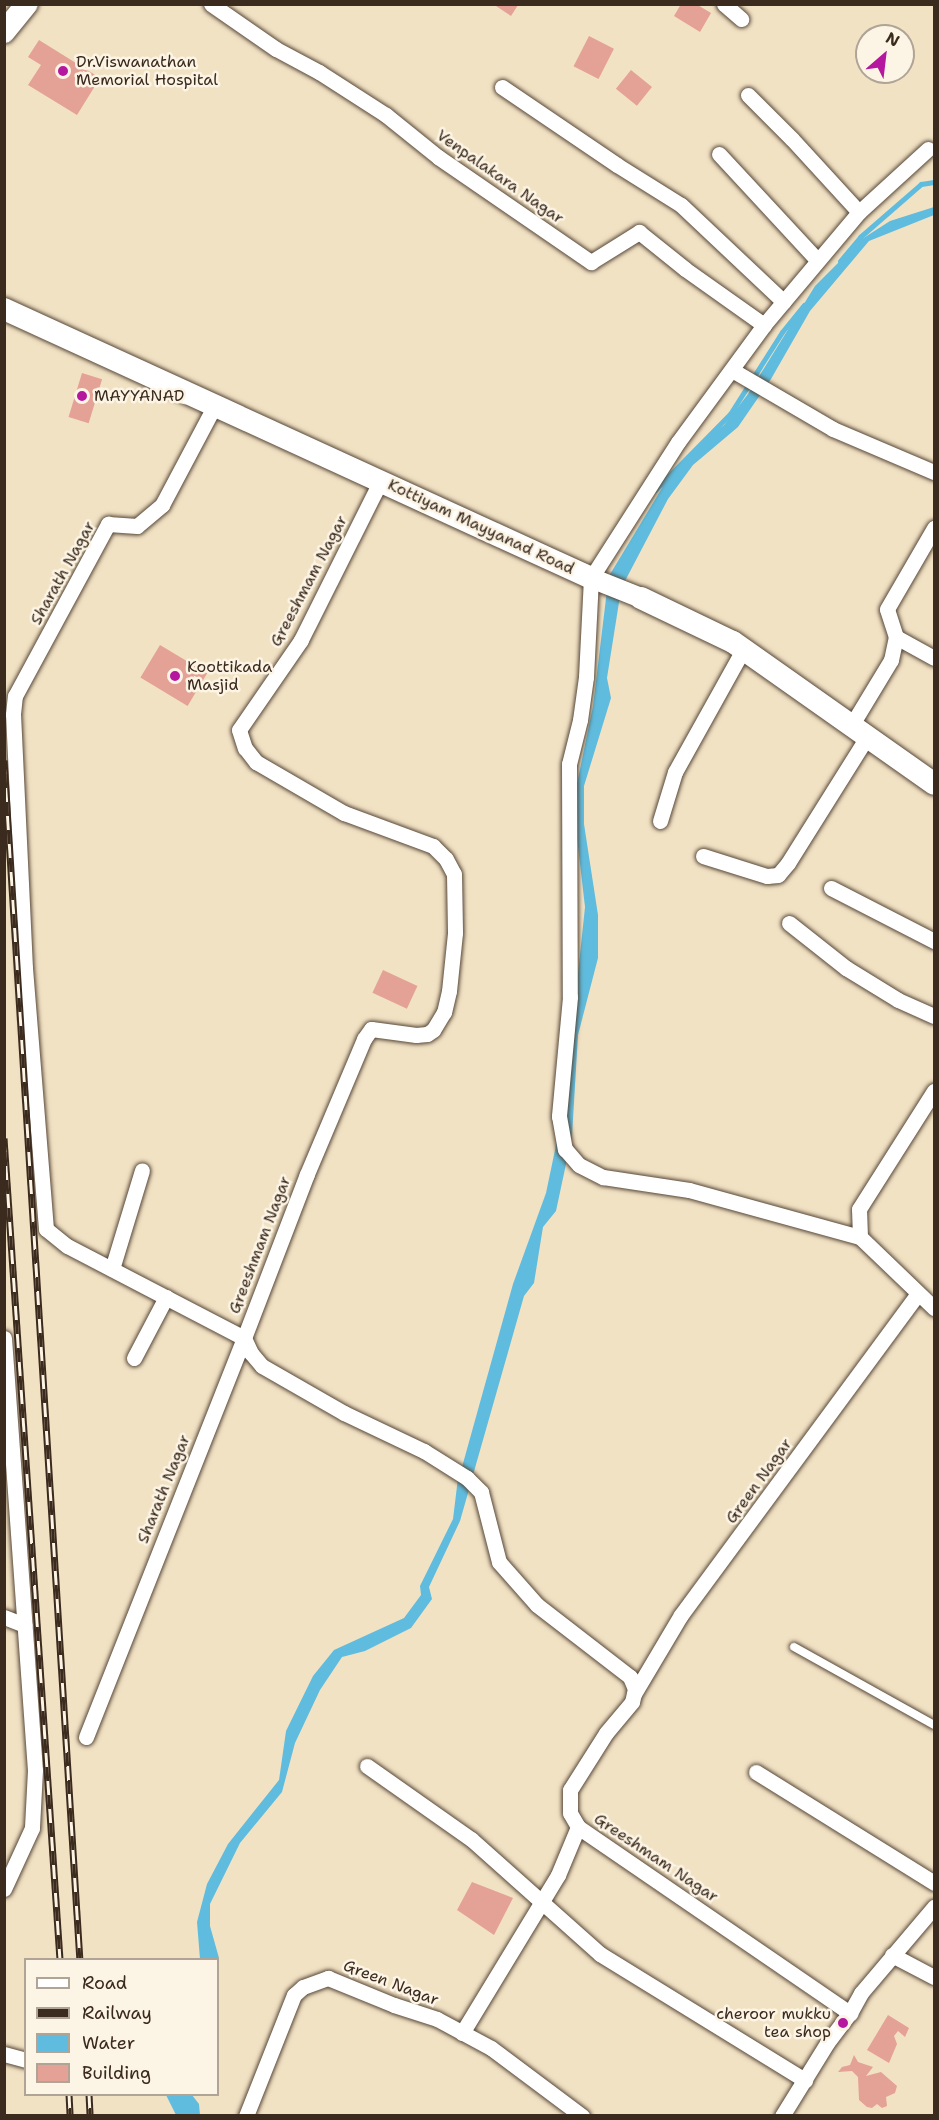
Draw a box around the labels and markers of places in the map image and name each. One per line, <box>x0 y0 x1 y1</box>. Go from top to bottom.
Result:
place label: Dr.Viswanathan Memorial Hospital <box>76 52 218 90</box>
marker: Dr.Viswanathan Memorial Hospital <box>54 62 72 80</box>
place label: MAYYANAD <box>94 386 184 406</box>
marker: MAYYANAD <box>75 389 89 403</box>
place label: Koottikada Masjid <box>187 657 272 695</box>
marker: Koottikada Masjid <box>168 669 182 683</box>
place label: cheroor mukku tea shop <box>716 2004 831 2042</box>
marker: cheroor mukku tea shop <box>836 2016 850 2030</box>

